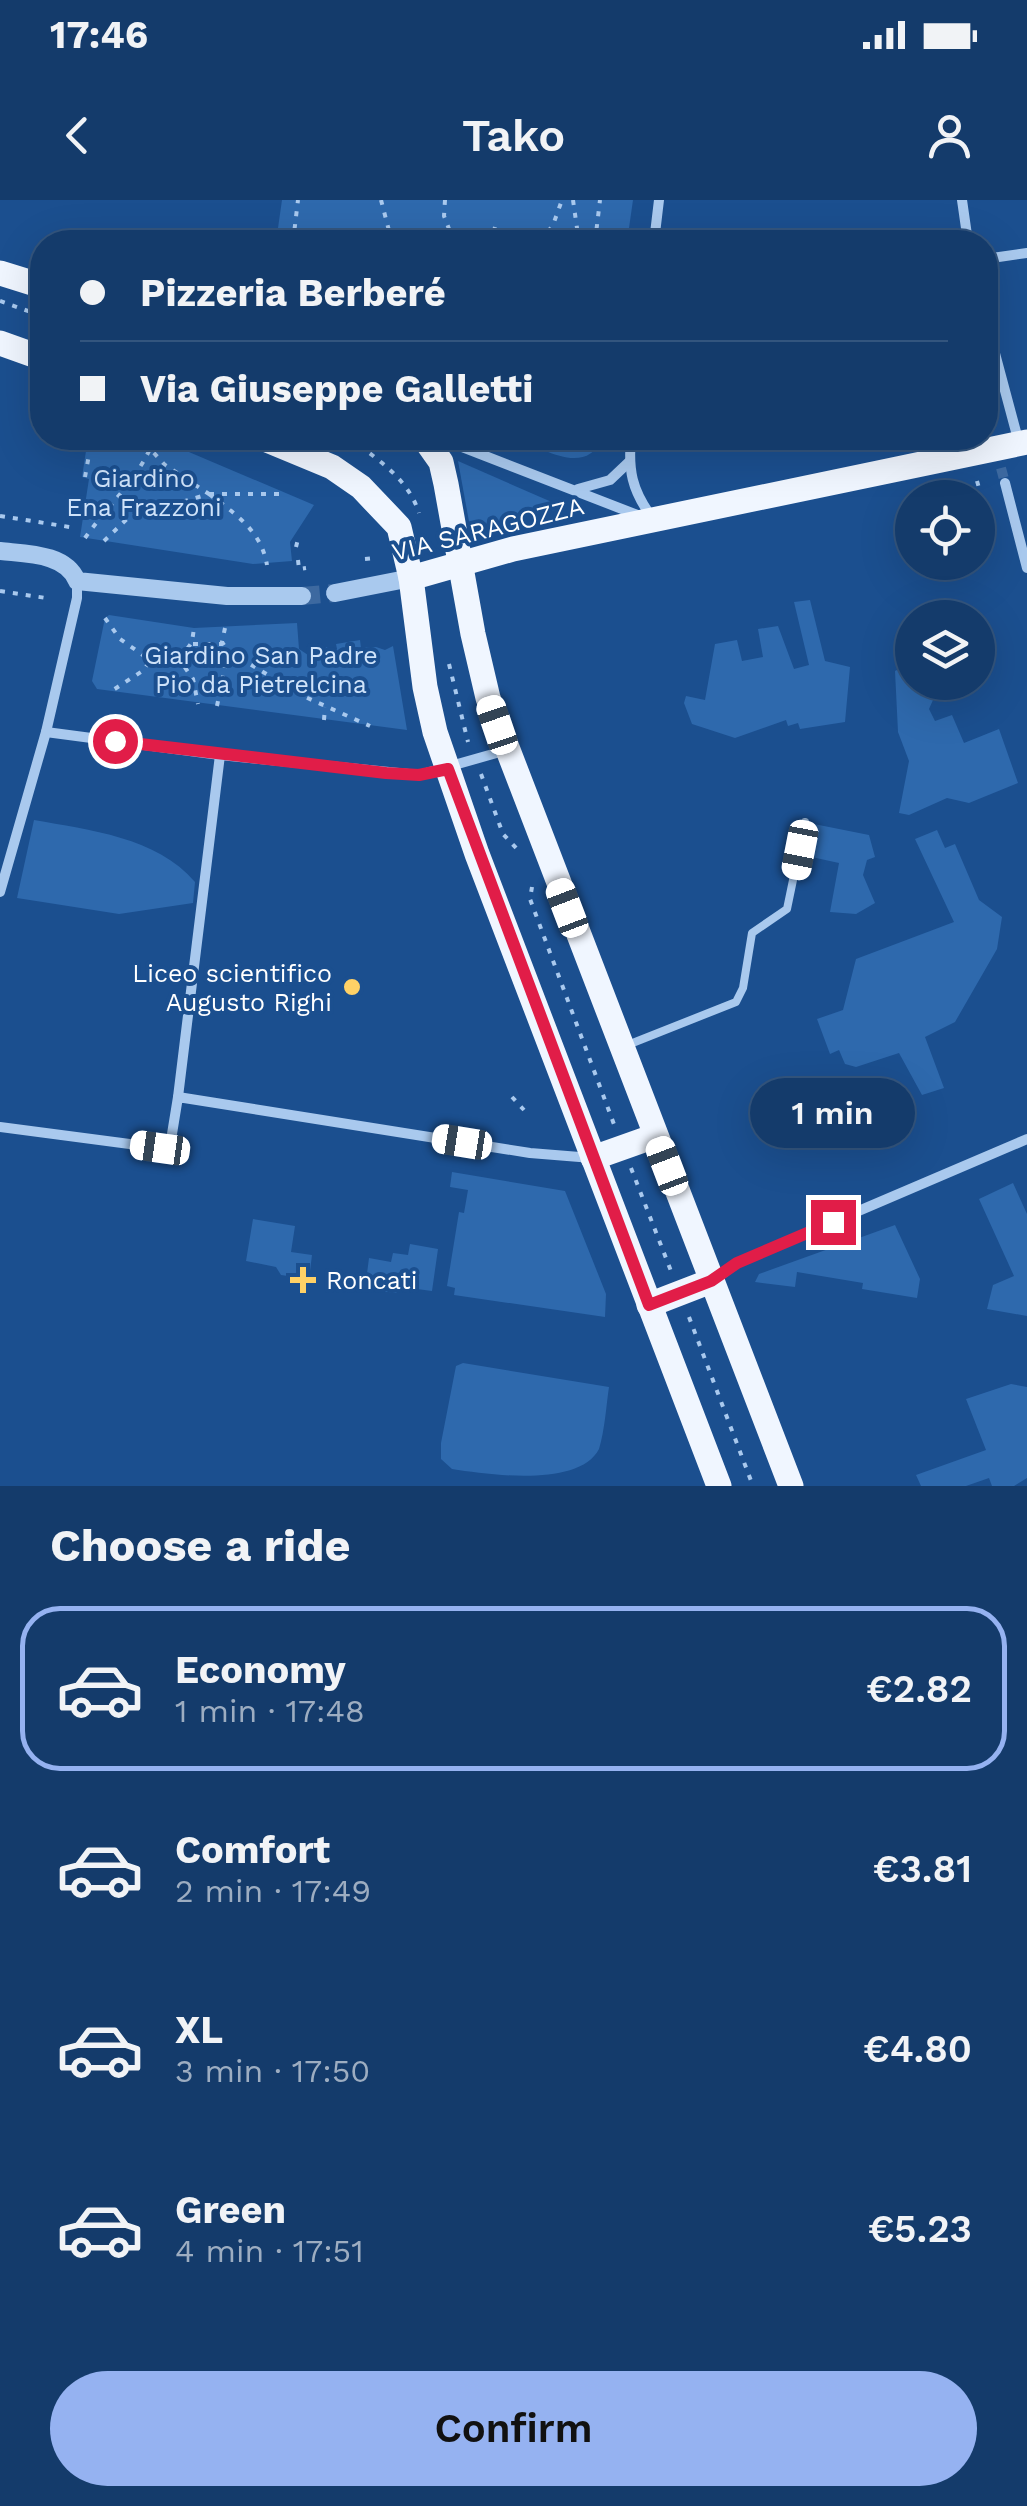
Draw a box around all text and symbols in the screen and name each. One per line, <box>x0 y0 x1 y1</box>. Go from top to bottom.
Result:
text: 17:46 <box>50 13 148 57</box>
icon: back <box>50 108 105 163</box>
icon: person <box>922 108 977 163</box>
text: Tako <box>462 109 565 162</box>
text: Pizzeria Berberé <box>140 271 446 315</box>
text: Via Giuseppe Galletti <box>140 367 533 411</box>
park label: Giardino Ena Frazzoni <box>66 464 222 522</box>
map controls <box>895 480 995 700</box>
button: locate <box>895 480 995 580</box>
street label: VIA SARAGOZZA <box>389 491 587 567</box>
button: layers <box>895 600 995 700</box>
park label: Giardino San Padre Pio da Pietrelcina <box>144 641 378 699</box>
car <box>473 692 521 758</box>
route start <box>93 719 138 764</box>
car <box>780 818 820 882</box>
car <box>542 875 592 941</box>
place label: Liceo scientifico Augusto Righi <box>132 959 332 1017</box>
marker: Liceo scientifico Augusto Righi <box>341 976 363 998</box>
callout: 1 min <box>750 1077 916 1147</box>
text: 1 min <box>791 1094 874 1132</box>
car <box>430 1122 494 1162</box>
car <box>128 1129 192 1167</box>
car <box>642 1133 692 1199</box>
route end <box>811 1200 856 1245</box>
place label: Roncati <box>326 1266 417 1295</box>
marker: Roncati <box>290 1267 316 1293</box>
text: Choose a ride <box>50 1519 350 1572</box>
icon: car <box>55 1644 145 1734</box>
text: Economy <box>175 1648 346 1692</box>
text: €2.82 <box>866 1667 972 1711</box>
text: 1 min · 17:48 <box>175 1692 365 1730</box>
icon: car <box>55 1824 145 1914</box>
text: Comfort <box>175 1828 330 1872</box>
text: €3.81 <box>873 1847 972 1891</box>
text: 2 min · 17:49 <box>175 1872 371 1910</box>
icon: car <box>55 2004 145 2094</box>
text: XL <box>175 2008 223 2052</box>
text: €4.80 <box>863 2027 972 2071</box>
text: 3 min · 17:50 <box>175 2052 370 2090</box>
icon: car <box>55 2184 145 2274</box>
text: Green <box>175 2188 286 2232</box>
text: €5.23 <box>868 2207 972 2251</box>
text: 4 min · 17:51 <box>175 2232 364 2270</box>
button: Confirm <box>50 2371 977 2486</box>

